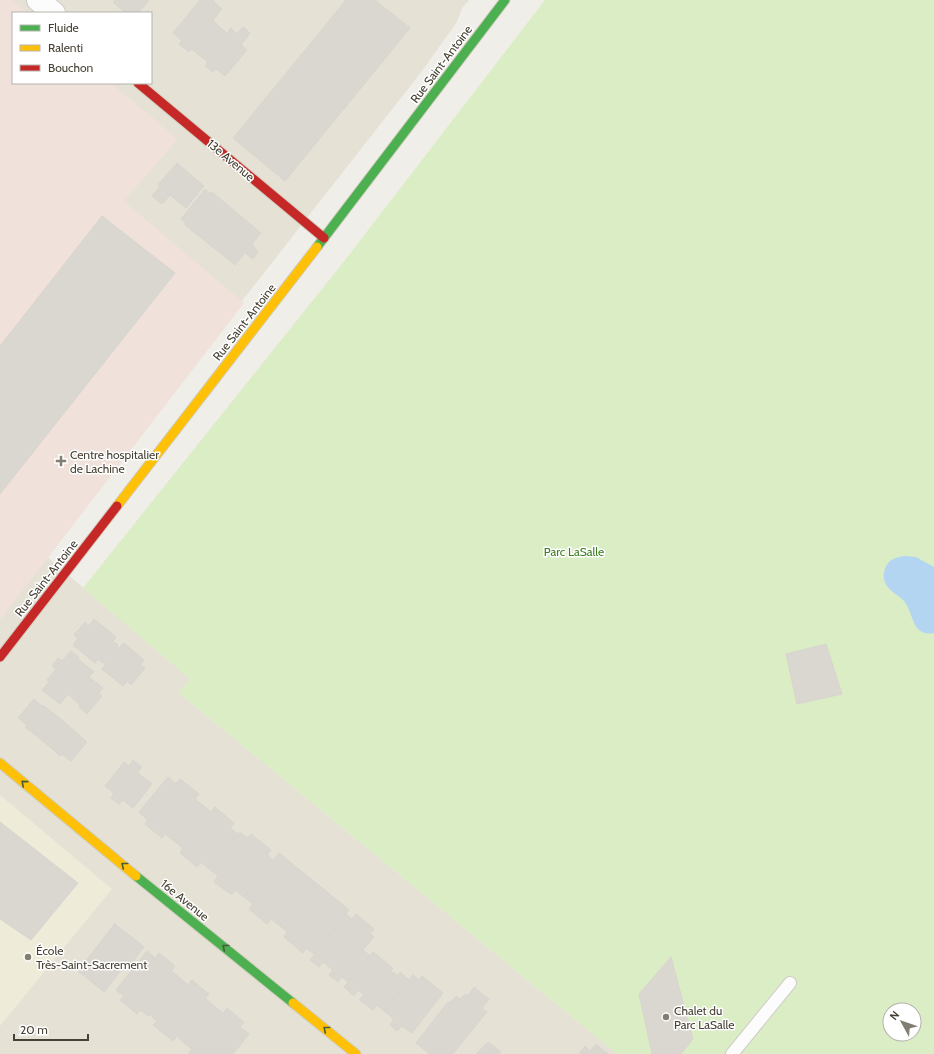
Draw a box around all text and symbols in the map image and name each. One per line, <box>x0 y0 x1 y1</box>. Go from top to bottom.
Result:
legend <box>12 12 152 84</box>
text: Fluide <box>48 20 79 35</box>
street label: Rue Saint-Antoine <box>407 22 475 106</box>
text: Ralenti <box>48 40 83 55</box>
text: Bouchon <box>48 60 94 75</box>
street label: 13e Avenue <box>204 136 258 184</box>
street label: Rue Saint-Antoine <box>209 281 279 363</box>
place label: Centre hospitalier de Lachine <box>70 447 159 476</box>
marker: Centre hospitalier de Lachine <box>55 455 67 467</box>
street label: Rue Saint-Antoine <box>11 537 81 619</box>
park label: Parc LaSalle <box>544 544 604 559</box>
one-way arrow <box>21 780 29 787</box>
one-way arrow <box>122 863 129 870</box>
street label: 16e Avenue <box>158 876 212 924</box>
place label: École Très-Saint-Sacrement <box>36 943 147 972</box>
one-way arrow <box>222 945 230 952</box>
marker: École Très-Saint-Sacrement <box>23 952 33 962</box>
north arrow <box>882 1002 922 1042</box>
place label: Chalet du Parc LaSalle <box>674 1003 734 1032</box>
text: N <box>886 1008 902 1023</box>
marker: Chalet du Parc LaSalle <box>661 1012 671 1022</box>
scale bar <box>14 1016 88 1042</box>
text: 20 m <box>20 1022 48 1037</box>
one-way arrow <box>323 1027 331 1034</box>

